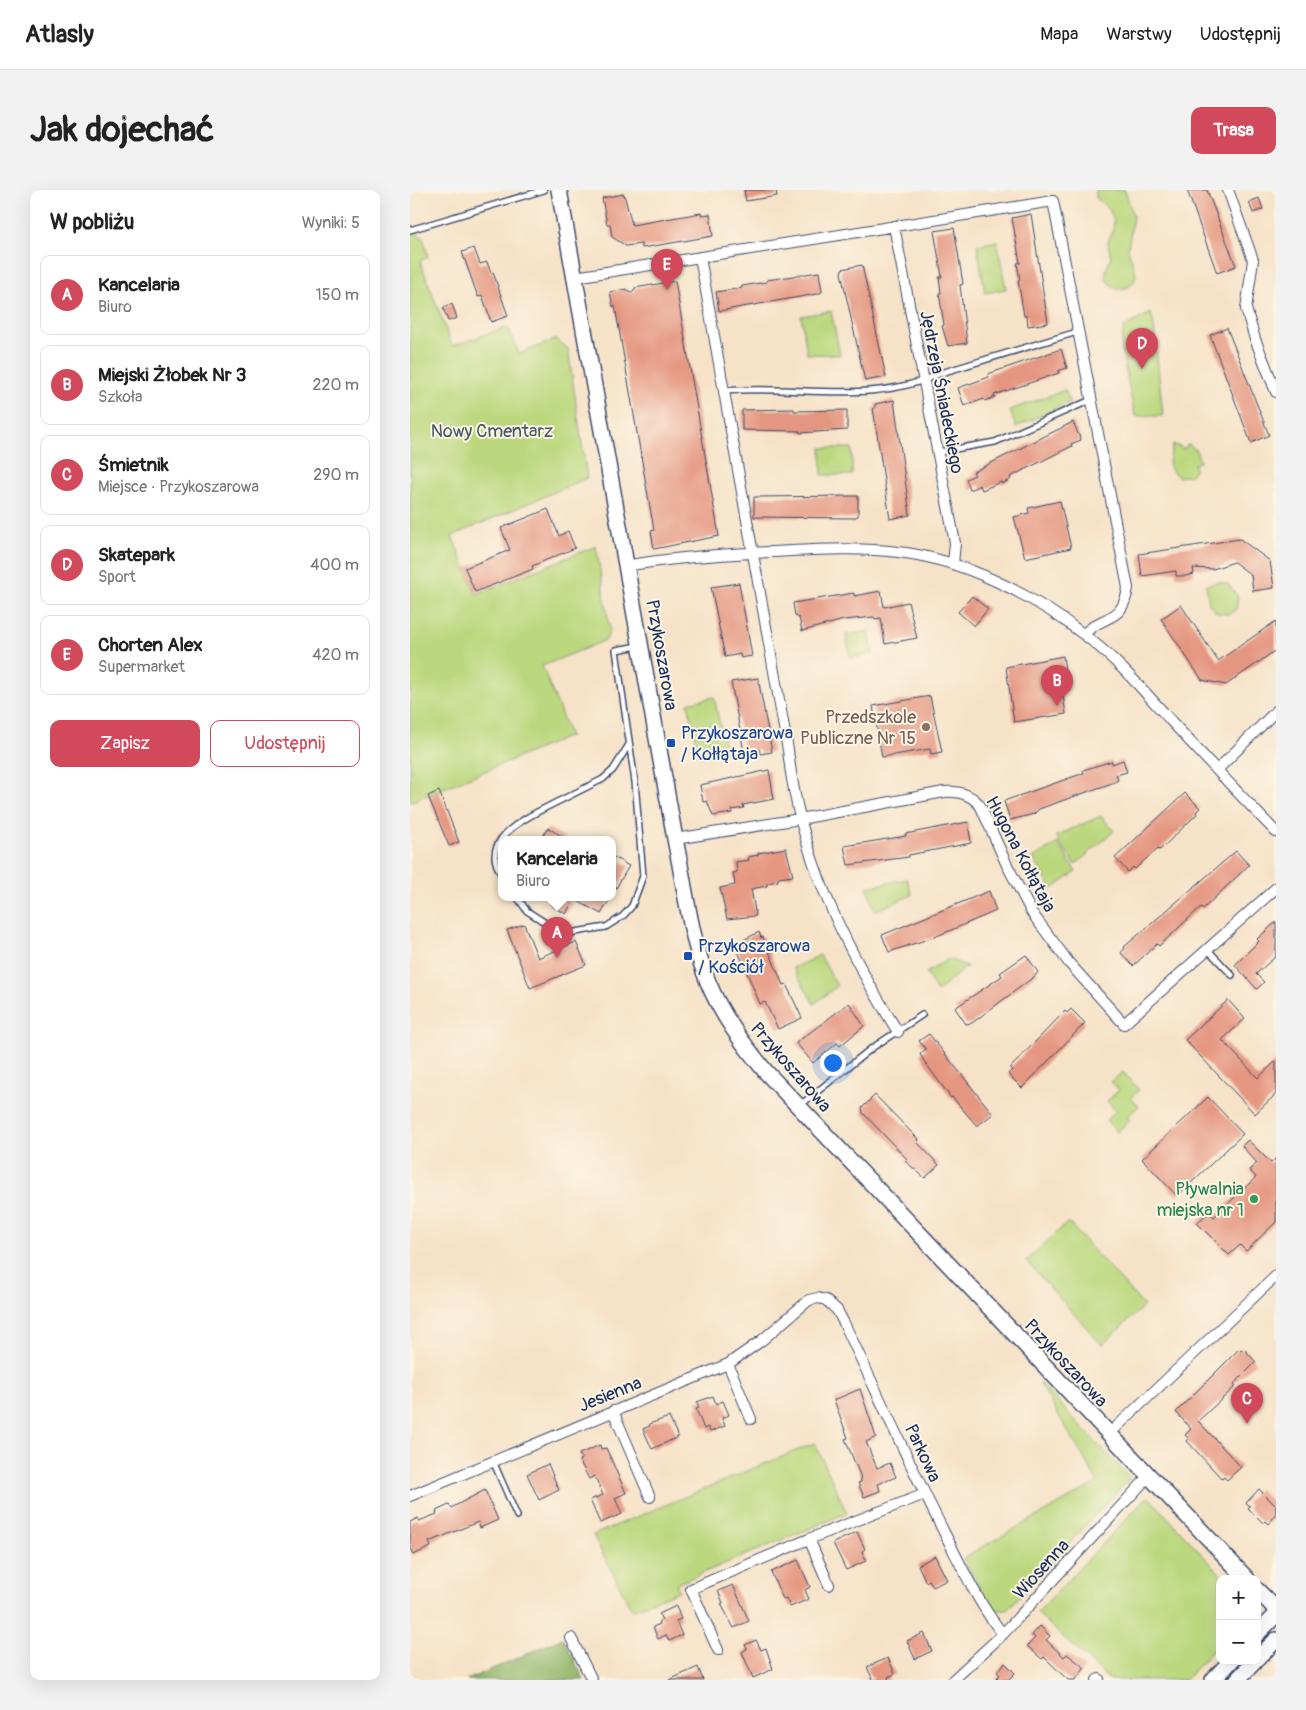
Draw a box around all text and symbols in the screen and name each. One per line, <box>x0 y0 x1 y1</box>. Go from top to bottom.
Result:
text: Atlasly <box>25 20 94 49</box>
text: Mapa <box>1040 23 1078 46</box>
text: Warstwy <box>1106 23 1172 46</box>
text: Udostępnij <box>1200 23 1281 46</box>
button: Trasa <box>1191 107 1276 154</box>
text: Jak dojechać <box>30 108 214 152</box>
text: W pobliżu <box>50 209 134 236</box>
text: Wyniki: 5 <box>302 213 360 233</box>
pin: E <box>651 249 683 290</box>
text: Kancelaria <box>98 273 180 297</box>
text: A <box>62 285 72 305</box>
text: 150 m <box>315 285 359 305</box>
text: Biuro <box>98 297 132 317</box>
street label: Jędrzeja Śniadeckiego <box>914 308 969 476</box>
pin: D <box>1126 328 1158 369</box>
text: Miejski Żłobek Nr 3 <box>98 363 246 387</box>
text: B <box>62 375 72 395</box>
text: 220 m <box>313 375 359 395</box>
text: Szkoła <box>98 387 142 407</box>
park label: Nowy Cmentarz <box>431 420 553 443</box>
text: Śmietnik <box>98 453 169 477</box>
text: C <box>62 465 72 485</box>
text: 290 m <box>313 465 359 485</box>
text: Miejsce · Przykoszarowa <box>98 477 259 497</box>
text: Skatepark <box>98 543 175 567</box>
text: D <box>62 555 72 575</box>
text: 400 m <box>310 555 359 575</box>
text: Sport <box>98 567 136 587</box>
street label: Przykoszarowa <box>640 598 683 712</box>
text: Chorten Alex <box>98 633 203 657</box>
text: E <box>63 645 71 665</box>
text: 420 m <box>312 645 359 665</box>
text: Supermarket <box>98 657 185 677</box>
pin: B <box>1041 665 1073 706</box>
place label: Przedszkole Publiczne Nr 15 <box>800 706 916 750</box>
button: Zapisz <box>50 720 200 767</box>
button: Udostępnij <box>210 720 360 767</box>
marker: Przedszkole Publiczne Nr 15 <box>920 721 932 733</box>
place label: Przykoszarowa / Kołłątaja <box>681 722 793 766</box>
marker: Przykoszarowa / Kołłątaja <box>665 737 677 749</box>
street label: Hugona Kołłątaja <box>980 792 1061 916</box>
popup <box>498 836 616 901</box>
text: Kancelaria <box>516 847 598 871</box>
text: Biuro <box>516 871 550 891</box>
pin: A <box>541 917 573 958</box>
place label: Przykoszarowa / Kościół <box>698 935 810 979</box>
marker: Przykoszarowa / Kościół <box>682 950 694 962</box>
street label: Przykoszarowa <box>745 1017 836 1117</box>
your location <box>820 1050 846 1076</box>
place label: Pływalnia miejska nr 1 <box>1156 1178 1244 1222</box>
marker: Pływalnia miejska nr 1 <box>1248 1193 1260 1205</box>
street label: Przykoszarowa <box>1019 1315 1112 1412</box>
street label: Jesienna <box>575 1371 645 1417</box>
pin: C <box>1231 1383 1263 1424</box>
street label: Parkowa <box>899 1420 946 1486</box>
street label: Wiosenna <box>1008 1534 1075 1604</box>
map controls <box>1216 1575 1261 1665</box>
button: + <box>1216 1575 1261 1620</box>
button: − <box>1216 1620 1261 1665</box>

